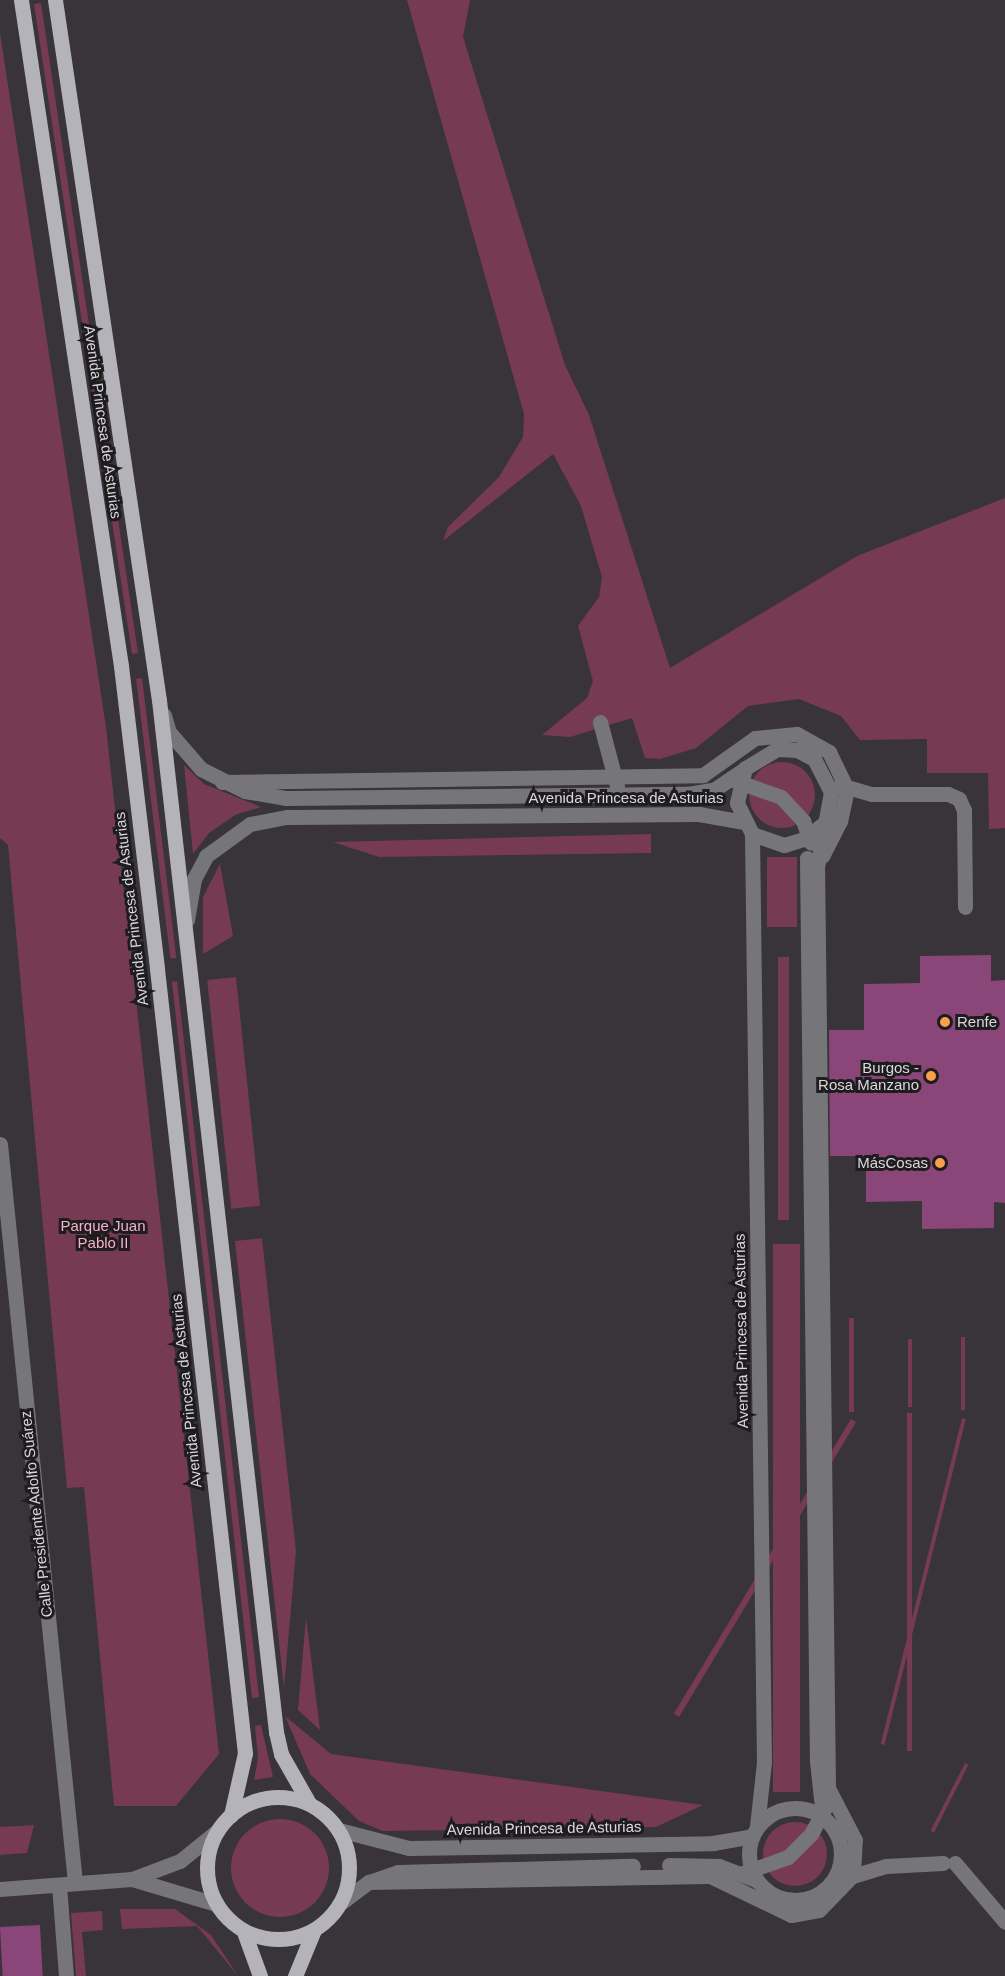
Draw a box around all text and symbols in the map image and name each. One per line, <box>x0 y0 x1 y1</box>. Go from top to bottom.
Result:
street label: Avenida Princesa de Asturias <box>80 324 126 520</box>
street label: Avenida Princesa de Asturias <box>528 789 724 807</box>
street label: Avenida Princesa de Asturias <box>110 811 152 1007</box>
place label: Renfe <box>957 1013 997 1031</box>
marker: Renfe <box>938 1015 952 1029</box>
place label: Burgos - Rosa Manzano <box>818 1058 919 1093</box>
marker: Burgos - Rosa Manzano <box>924 1069 938 1083</box>
place label: MásCosas <box>857 1154 928 1172</box>
marker: MásCosas <box>933 1156 947 1170</box>
park label: Parque Juan Pablo II <box>60 1216 146 1251</box>
street label: Avenida Princesa de Asturias <box>730 1233 752 1429</box>
street label: Avenida Princesa de Asturias <box>167 1293 205 1489</box>
street label: Calle Presidente Adolfo Suárez <box>16 1409 56 1619</box>
street label: Avenida Princesa de Asturias <box>446 1817 642 1839</box>

